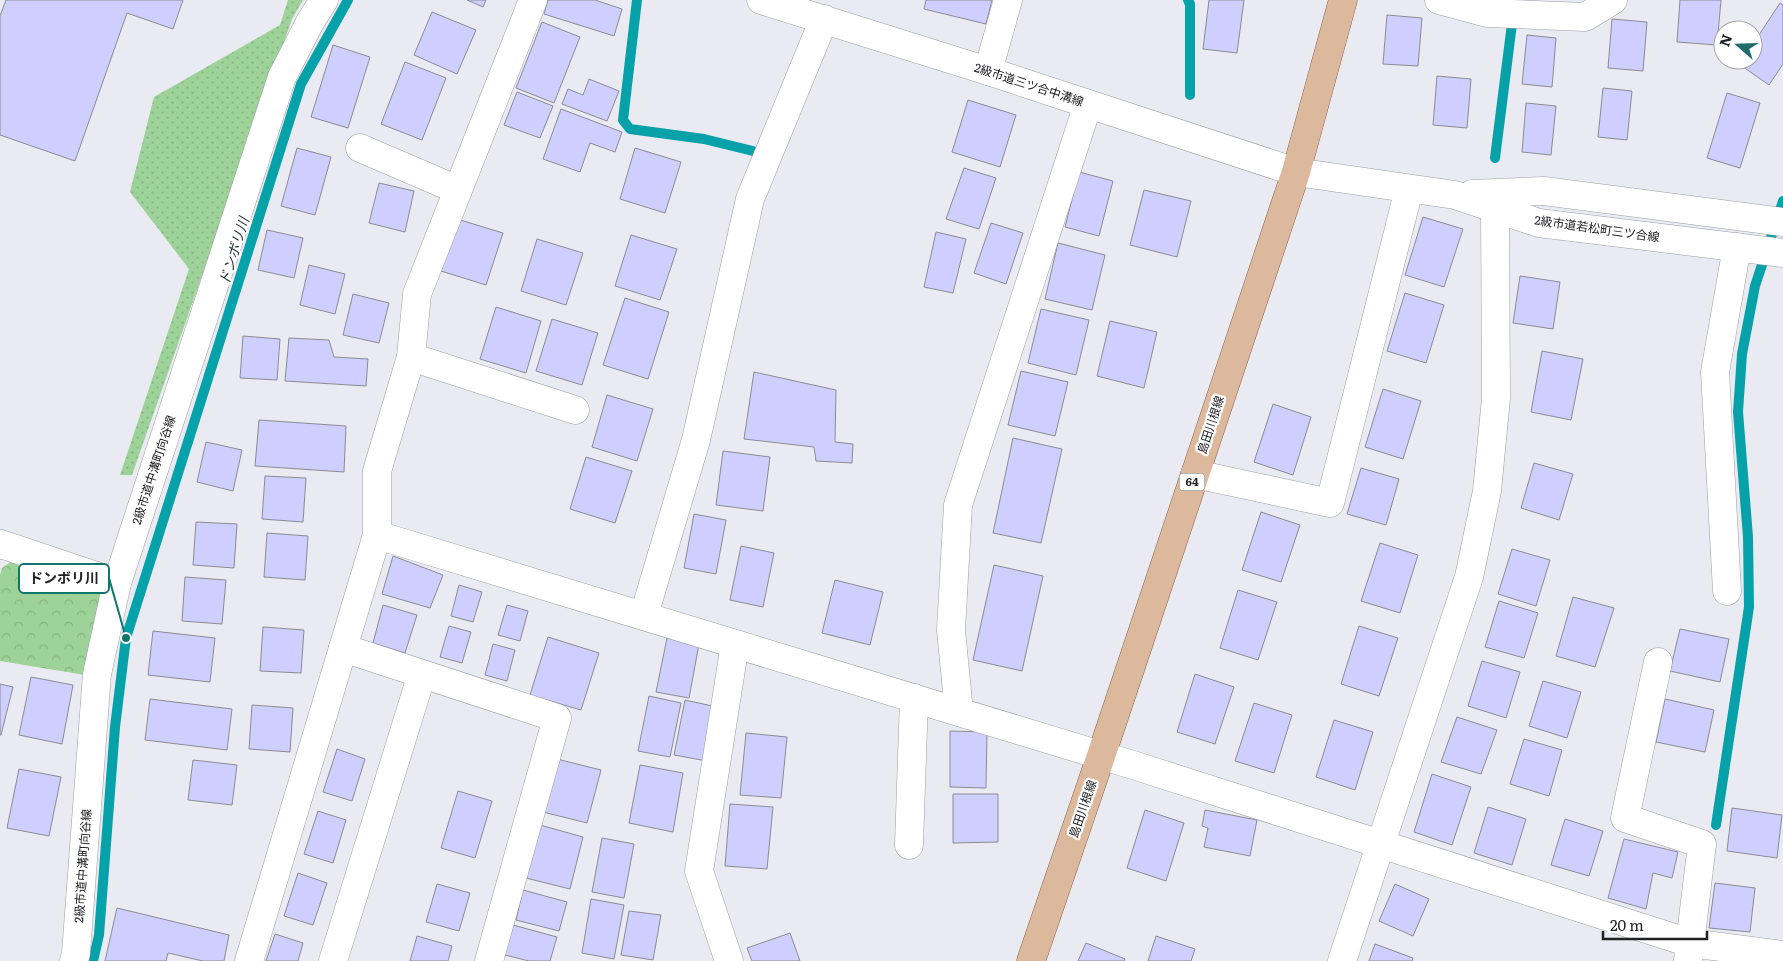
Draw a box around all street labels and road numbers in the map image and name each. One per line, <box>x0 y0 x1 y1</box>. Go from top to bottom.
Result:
street label: 2級市道三ツ合中溝線 <box>972 58 1086 110</box>
street label: 2級市道若松町三ツ合線 <box>1533 210 1661 246</box>
street label: 島田川根線 <box>1192 393 1228 456</box>
street label: 2級市道中溝町向谷線 <box>127 413 179 527</box>
road number: 64 <box>1180 474 1204 491</box>
street label: 島田川根線 <box>1064 777 1100 840</box>
street label: 2級市道中溝町向谷線 <box>69 808 95 923</box>

